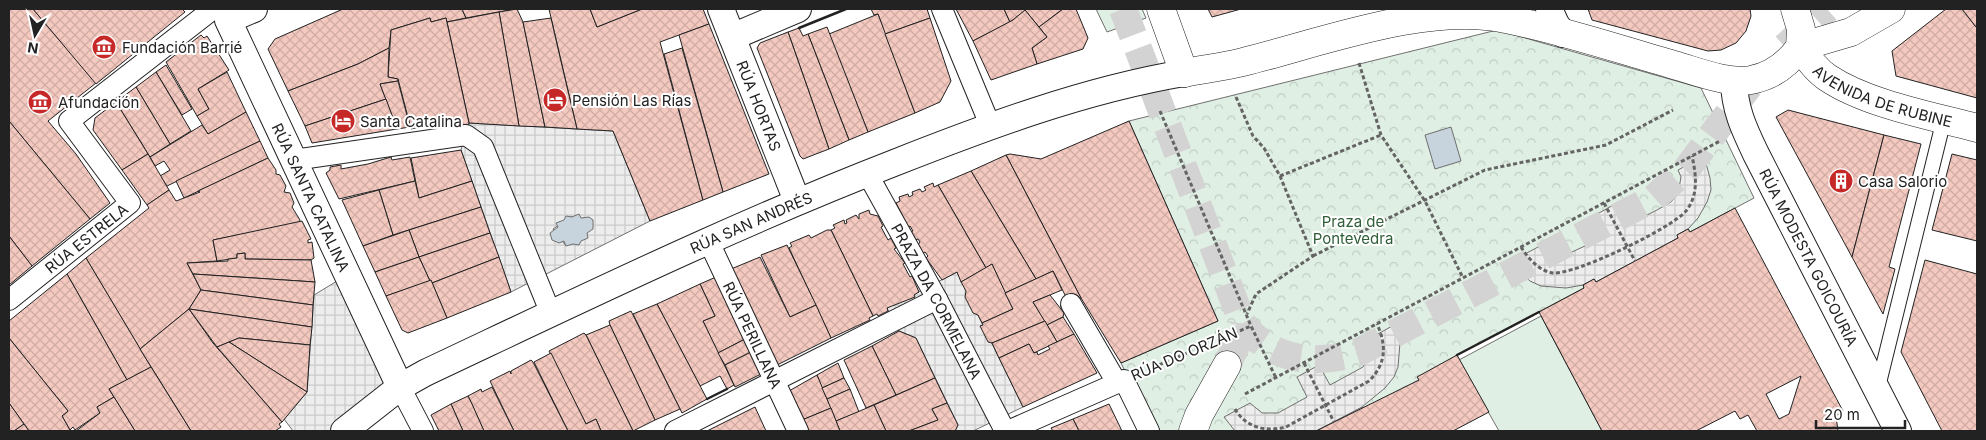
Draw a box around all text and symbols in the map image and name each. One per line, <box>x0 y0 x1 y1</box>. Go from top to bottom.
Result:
north arrow <box>10 10 60 60</box>
museum icon: Fundación Barrié <box>91 34 117 60</box>
place label: Fundación Barrié <box>122 38 242 57</box>
text: N <box>26 39 39 58</box>
street label: RÚA HORTAS <box>733 58 786 154</box>
street label: AVENIDA DE RUBINE <box>1809 61 1954 131</box>
hotel icon: Pensión Las Rías <box>542 87 568 113</box>
museum icon: Afundación <box>27 89 53 115</box>
place label: Pensión Las Rías <box>572 91 691 110</box>
place label: Afundación <box>58 93 139 112</box>
hotel icon: Santa Catalina <box>330 108 356 134</box>
place label: Santa Catalina <box>360 112 462 131</box>
street label: RÚA SANTA CATALINA <box>268 120 354 275</box>
street label: RÚA MODESTA GOICOURÍA <box>1756 165 1862 349</box>
building icon: Casa Salorio <box>1828 168 1854 194</box>
place label: Casa Salorio <box>1858 172 1947 191</box>
street label: RÚA SAN ANDRÉS <box>687 188 815 257</box>
street label: RÚA ESTRELA <box>41 199 132 277</box>
park label: Praza de Pontevedra <box>1313 212 1393 248</box>
street label: PRAZA DA CORMELANA <box>887 220 986 382</box>
street label: RÚA PERILLANA <box>719 278 786 392</box>
street label: RÚA DO ORZÁN <box>1128 323 1240 385</box>
scale bar <box>1816 398 1905 430</box>
text: 20 m <box>1824 405 1860 424</box>

